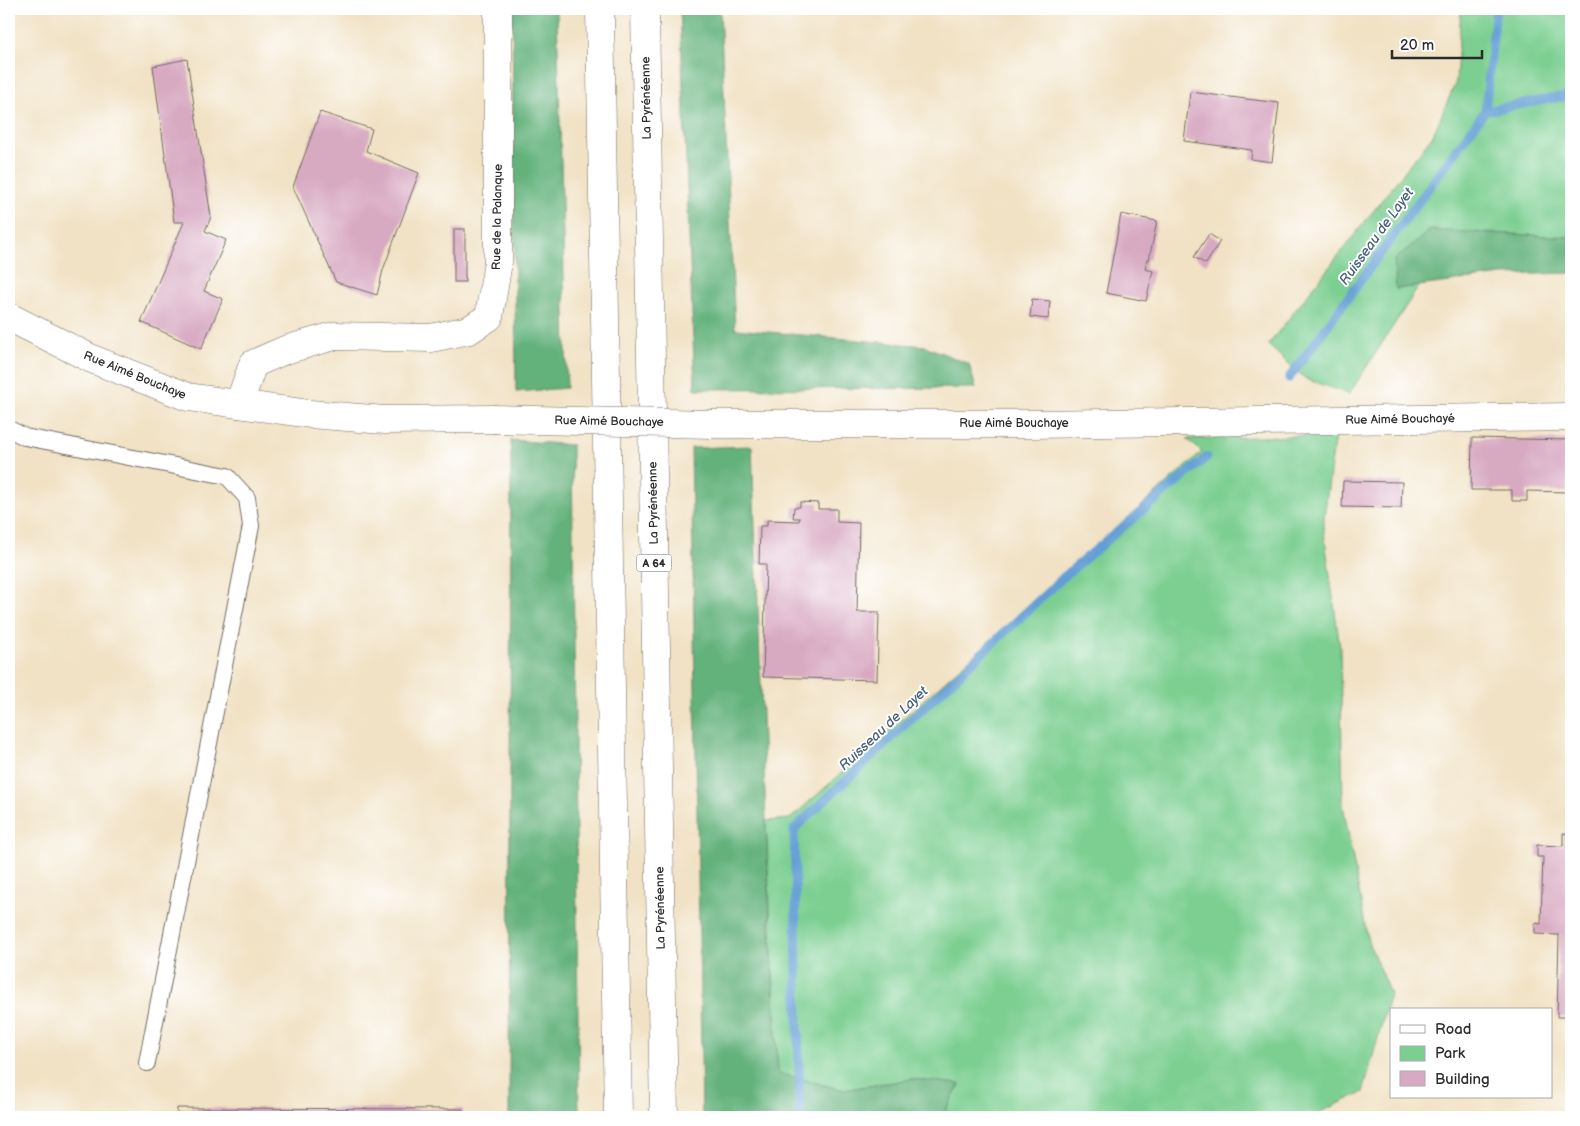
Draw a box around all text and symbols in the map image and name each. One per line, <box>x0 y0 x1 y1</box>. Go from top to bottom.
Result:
scale bar <box>1392 28 1482 60</box>
text: 20 m <box>1400 36 1434 55</box>
street label: La Pyrénéenne <box>638 56 655 140</box>
street label: Rue de la Palanque <box>489 164 506 270</box>
water label: Ruisseau de Layet <box>1336 184 1418 288</box>
street label: Rue Aimé Bouchaye <box>81 348 188 403</box>
street label: Rue Aimé Bouchayé <box>1345 411 1455 428</box>
street label: Rue Aimé Bouchaye <box>554 413 664 430</box>
street label: Rue Aimé Bouchaye <box>959 416 1069 431</box>
street label: La Pyrénéenne <box>645 461 662 545</box>
road number: A 64 <box>636 554 672 572</box>
water label: Ruisseau de Layet <box>835 682 932 774</box>
street label: La Pyrénéenne <box>652 866 669 950</box>
legend <box>1390 1008 1552 1098</box>
text: Road <box>1435 1020 1471 1039</box>
text: Park <box>1435 1044 1466 1063</box>
text: Building <box>1435 1070 1490 1089</box>

